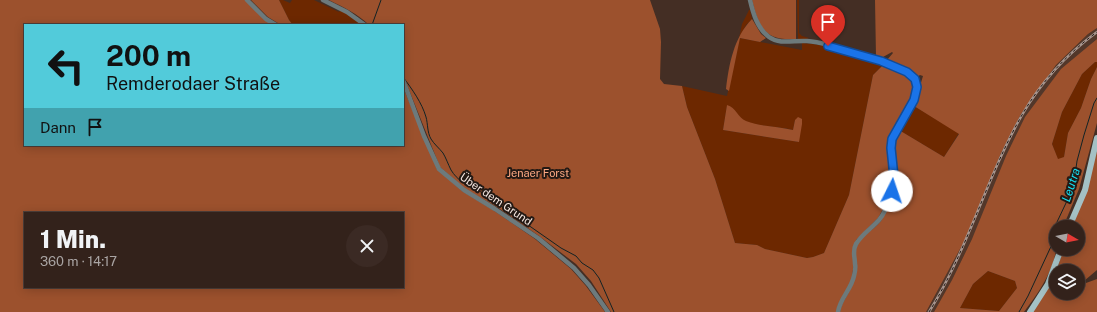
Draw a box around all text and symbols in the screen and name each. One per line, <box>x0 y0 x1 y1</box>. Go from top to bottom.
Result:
pin <box>811 5 845 46</box>
icon: arrive <box>817 11 839 33</box>
text: 200 m <box>106 39 191 72</box>
icon: left <box>40 40 92 92</box>
text: Remderodaer Straße <box>106 73 280 94</box>
icon: arrive <box>84 116 106 138</box>
text: Dann <box>40 119 76 136</box>
water label: Leutra <box>1059 166 1083 204</box>
park label: Jenaer Forst <box>507 167 569 179</box>
street label: Über dem Grund <box>458 170 535 227</box>
position arrow <box>871 170 913 212</box>
north arrow <box>1049 220 1085 256</box>
map controls <box>1049 220 1085 300</box>
text: 1 Min. <box>40 225 106 253</box>
button: close <box>346 225 388 267</box>
text: 360 m · 14:17 <box>40 254 117 269</box>
button: layers <box>1049 264 1085 300</box>

